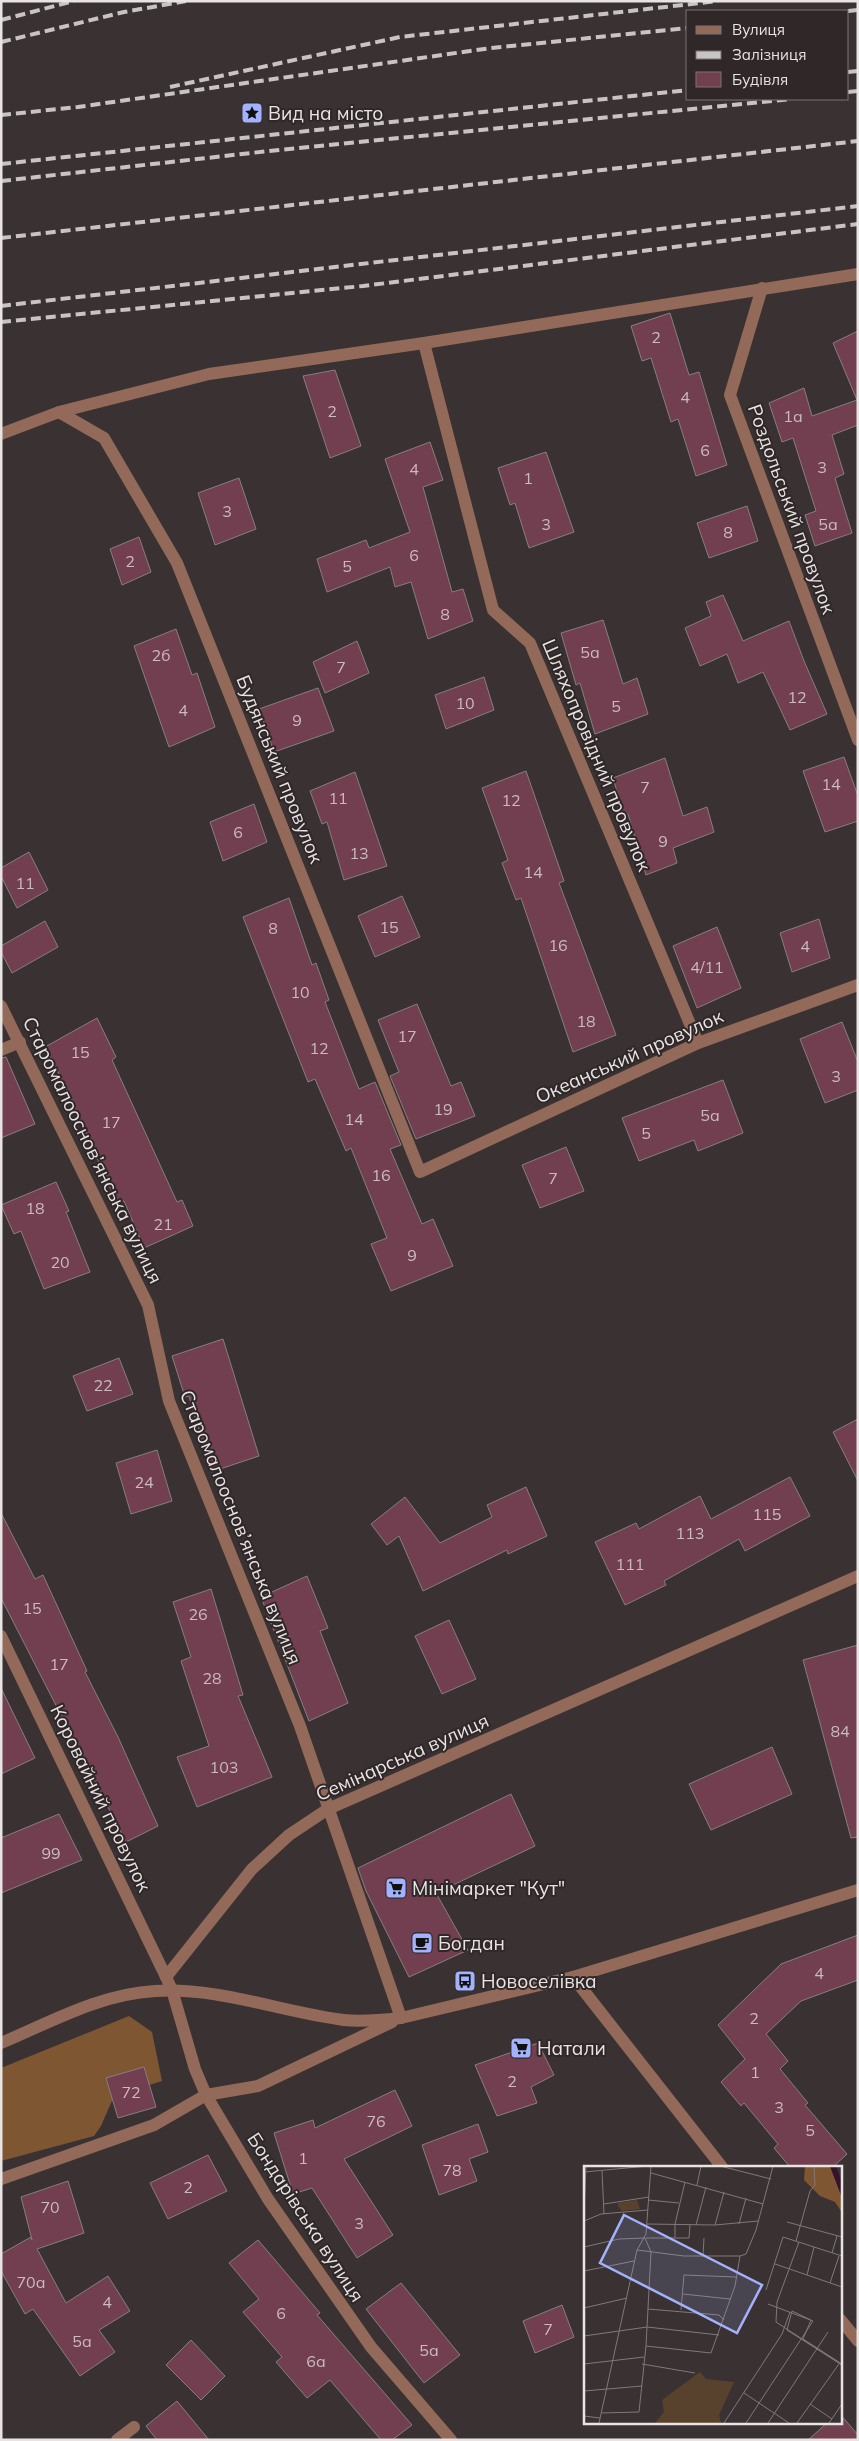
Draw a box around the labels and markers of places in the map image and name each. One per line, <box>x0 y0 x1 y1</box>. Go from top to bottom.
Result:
place icon: Вид на місто <box>240 101 264 125</box>
place label: Вид на місто <box>268 101 383 125</box>
supermarket icon: Мінімаркет "Кут" <box>384 1876 408 1900</box>
place label: Мінімаркет "Кут" <box>412 1876 565 1900</box>
cafe icon: Богдан <box>410 1931 434 1955</box>
place label: Богдан <box>438 1931 505 1955</box>
bus stop icon: Новоселівка <box>453 1969 477 1993</box>
place label: Новоселівка <box>481 1969 597 1993</box>
supermarket icon: Натали <box>509 2036 533 2060</box>
place label: Натали <box>537 2036 606 2060</box>

